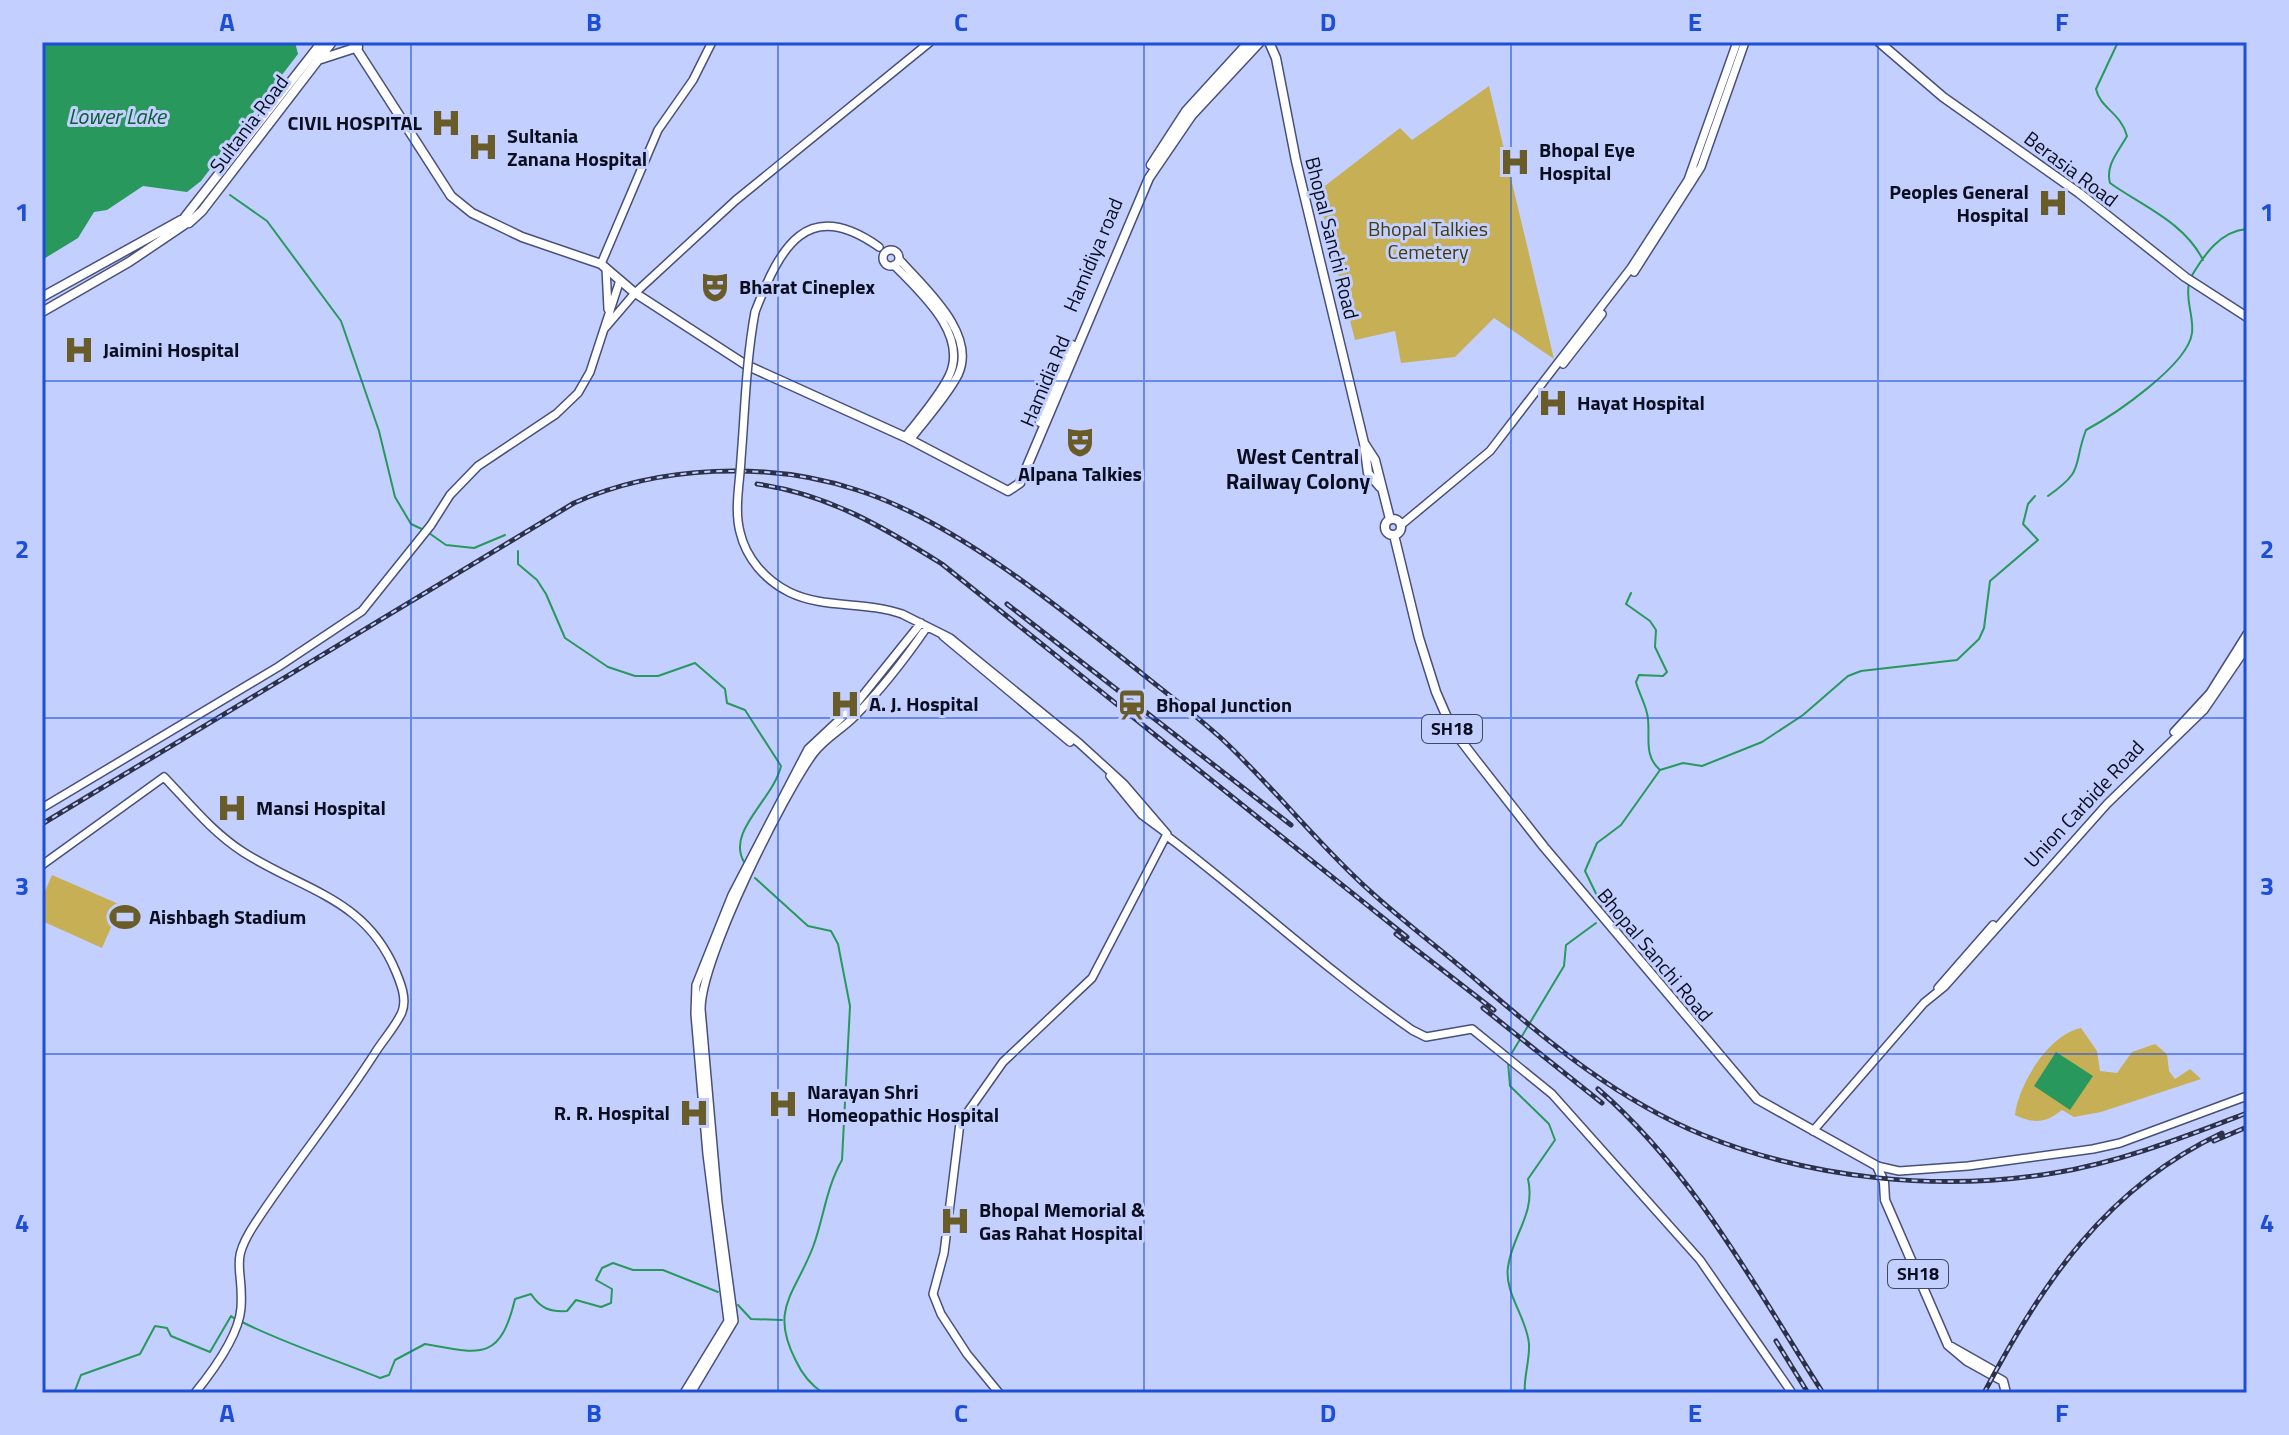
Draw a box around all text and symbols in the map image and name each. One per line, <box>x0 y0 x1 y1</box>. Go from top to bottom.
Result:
text: A <box>219 2 235 41</box>
text: B <box>586 2 602 41</box>
text: C <box>954 2 968 41</box>
text: D <box>1320 2 1336 41</box>
text: E <box>1688 2 1702 41</box>
text: F <box>2055 2 2069 41</box>
street label: Sultania Road <box>201 68 296 179</box>
water label: Lower Lake <box>68 99 168 133</box>
hospital icon: CIVIL HOSPITAL <box>429 106 463 140</box>
place label: CIVIL HOSPITAL <box>288 107 423 138</box>
place label: Sultania Zanana Hospital <box>507 120 647 174</box>
street label: Berasia Road <box>2018 123 2125 214</box>
hospital icon: Sultania Zanana Hospital <box>466 130 500 164</box>
place label: Bhopal Eye Hospital <box>1539 134 1635 188</box>
hospital icon: Bhopal Eye Hospital <box>1498 145 1532 179</box>
street label: Bhopal Sanchi Road <box>1297 153 1368 322</box>
place label: Peoples General Hospital <box>1889 176 2029 230</box>
hospital icon: Peoples General Hospital <box>2036 186 2070 220</box>
text: 1 <box>15 192 29 231</box>
text: 1 <box>2260 192 2274 231</box>
street label: Hamidiya road <box>1055 193 1131 317</box>
park label: Bhopal Talkies Cemetery <box>1368 213 1488 267</box>
theatre icon: Bharat Cineplex <box>698 270 732 304</box>
place label: Bharat Cineplex <box>739 271 876 302</box>
street label: Hamidia Rd <box>1011 330 1078 431</box>
hospital icon: Jaimini Hospital <box>62 333 96 367</box>
place label: Jaimini Hospital <box>103 334 239 365</box>
hospital icon: Hayat Hospital <box>1536 386 1570 420</box>
place label: Hayat Hospital <box>1577 387 1705 418</box>
theatre icon: Alpana Talkies <box>1063 425 1097 459</box>
district label: West Central Railway Colony <box>1226 439 1370 498</box>
place label: Alpana Talkies <box>1018 458 1142 489</box>
text: 2 <box>15 529 29 568</box>
text: 2 <box>2260 529 2274 568</box>
hospital icon: A. J. Hospital <box>828 687 862 721</box>
place label: A. J. Hospital <box>869 688 979 719</box>
station icon: Bhopal Junction <box>1115 688 1149 722</box>
place label: Bhopal Junction <box>1156 689 1292 720</box>
road number: SH18 <box>1422 715 1482 743</box>
street label: Union Carbide Road <box>2016 733 2151 874</box>
hospital icon: Mansi Hospital <box>215 791 249 825</box>
place label: Mansi Hospital <box>256 792 386 823</box>
text: 3 <box>15 866 29 905</box>
text: 3 <box>2260 866 2274 905</box>
street label: Bhopal Sanchi Road <box>1590 881 1721 1028</box>
sports icon: Aishbagh Stadium <box>108 900 142 934</box>
place label: Aishbagh Stadium <box>149 901 306 932</box>
place label: Narayan Shri Homeopathic Hospital <box>807 1076 999 1130</box>
hospital icon: Narayan Shri Homeopathic Hospital <box>766 1087 800 1121</box>
hospital icon: R. R. Hospital <box>677 1096 711 1130</box>
place label: R. R. Hospital <box>554 1097 670 1128</box>
place label: Bhopal Memorial & Gas Rahat Hospital <box>979 1194 1145 1248</box>
text: 4 <box>15 1203 29 1242</box>
text: 4 <box>2260 1203 2274 1242</box>
hospital icon: Bhopal Memorial & Gas Rahat Hospital <box>938 1204 972 1238</box>
road number: SH18 <box>1888 1260 1948 1288</box>
text: A <box>219 1393 235 1432</box>
text: B <box>586 1393 602 1432</box>
text: C <box>954 1393 968 1432</box>
text: D <box>1320 1393 1336 1432</box>
text: E <box>1688 1393 1702 1432</box>
text: F <box>2055 1393 2069 1432</box>

